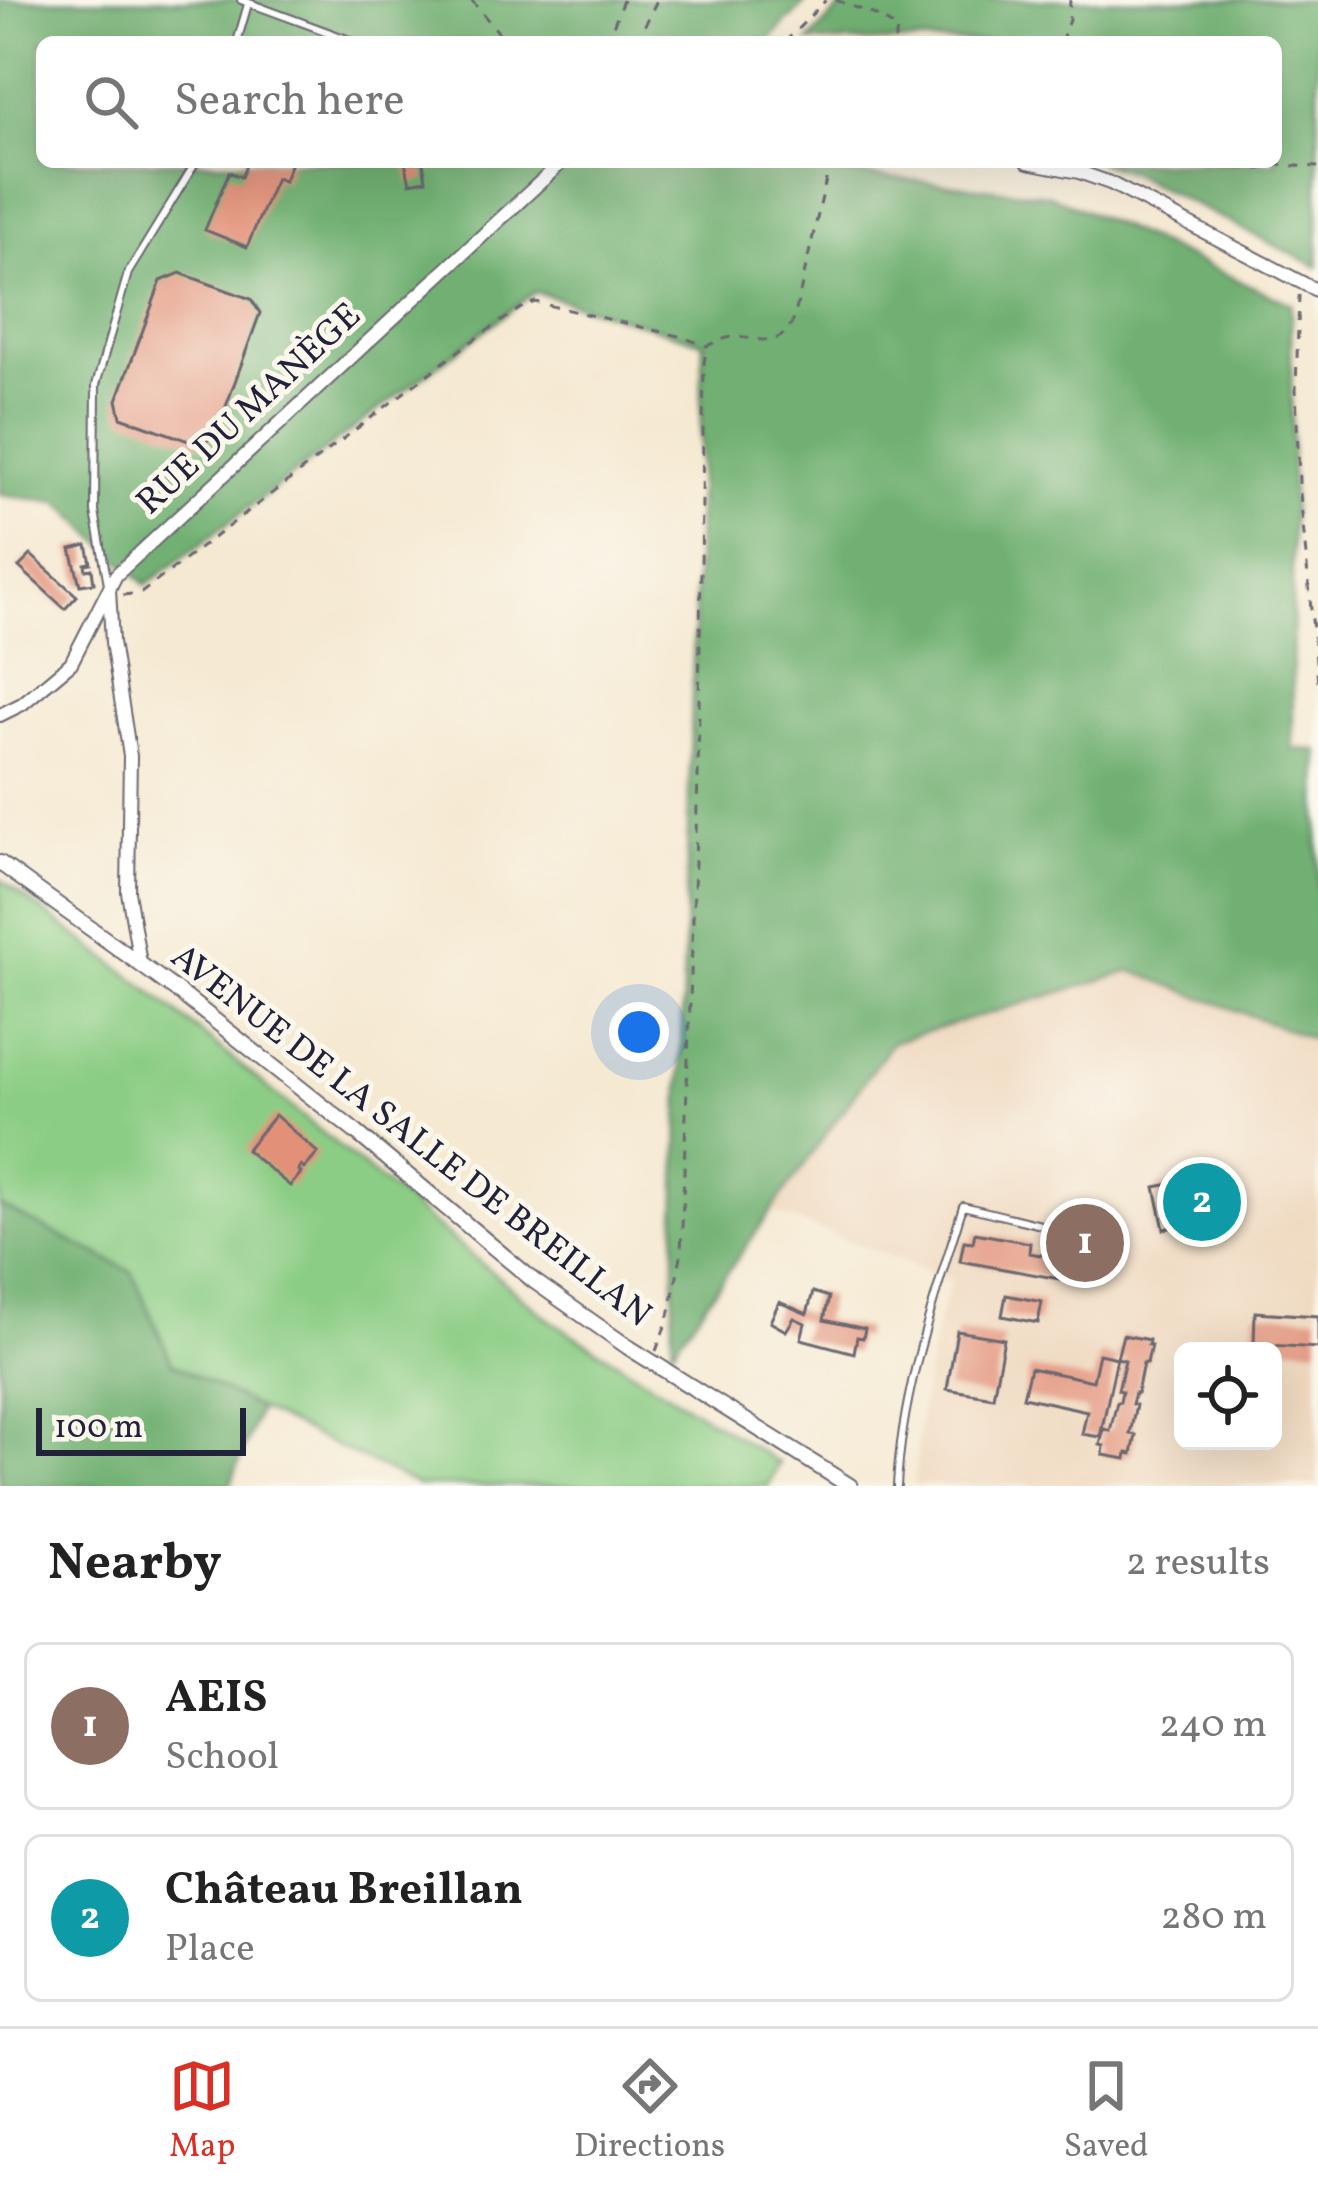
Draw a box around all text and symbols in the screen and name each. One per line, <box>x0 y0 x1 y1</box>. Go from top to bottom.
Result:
search box <box>36 36 1282 168</box>
icon: search <box>78 69 144 135</box>
text: Search here <box>174 71 405 134</box>
street label: RUE DU MANÈGE <box>127 293 373 527</box>
street label: AVENUE DE LA SALLE DE BREILLAN <box>159 933 661 1341</box>
your location <box>609 1002 669 1062</box>
pin: 2 <box>1163 1157 1241 1247</box>
pin: 1 <box>1046 1198 1124 1288</box>
map controls <box>1174 1342 1282 1450</box>
button: locate <box>1174 1342 1282 1450</box>
scale bar <box>36 1402 246 1455</box>
text: 100 m <box>54 1406 143 1452</box>
text: Nearby <box>48 1529 222 1600</box>
text: 2 results <box>1126 1537 1270 1591</box>
text: AEIS <box>165 1668 267 1731</box>
text: 1 <box>82 1699 98 1753</box>
text: 240 m <box>1159 1699 1267 1753</box>
text: School <box>165 1731 279 1785</box>
text: Château Breillan <box>165 1860 523 1923</box>
text: 2 <box>80 1891 100 1945</box>
text: 280 m <box>1160 1891 1267 1945</box>
text: Place <box>165 1923 255 1977</box>
tab: Map <box>169 2053 235 2171</box>
tab: Directions <box>574 2053 725 2171</box>
tab: Saved <box>1064 2053 1149 2171</box>

